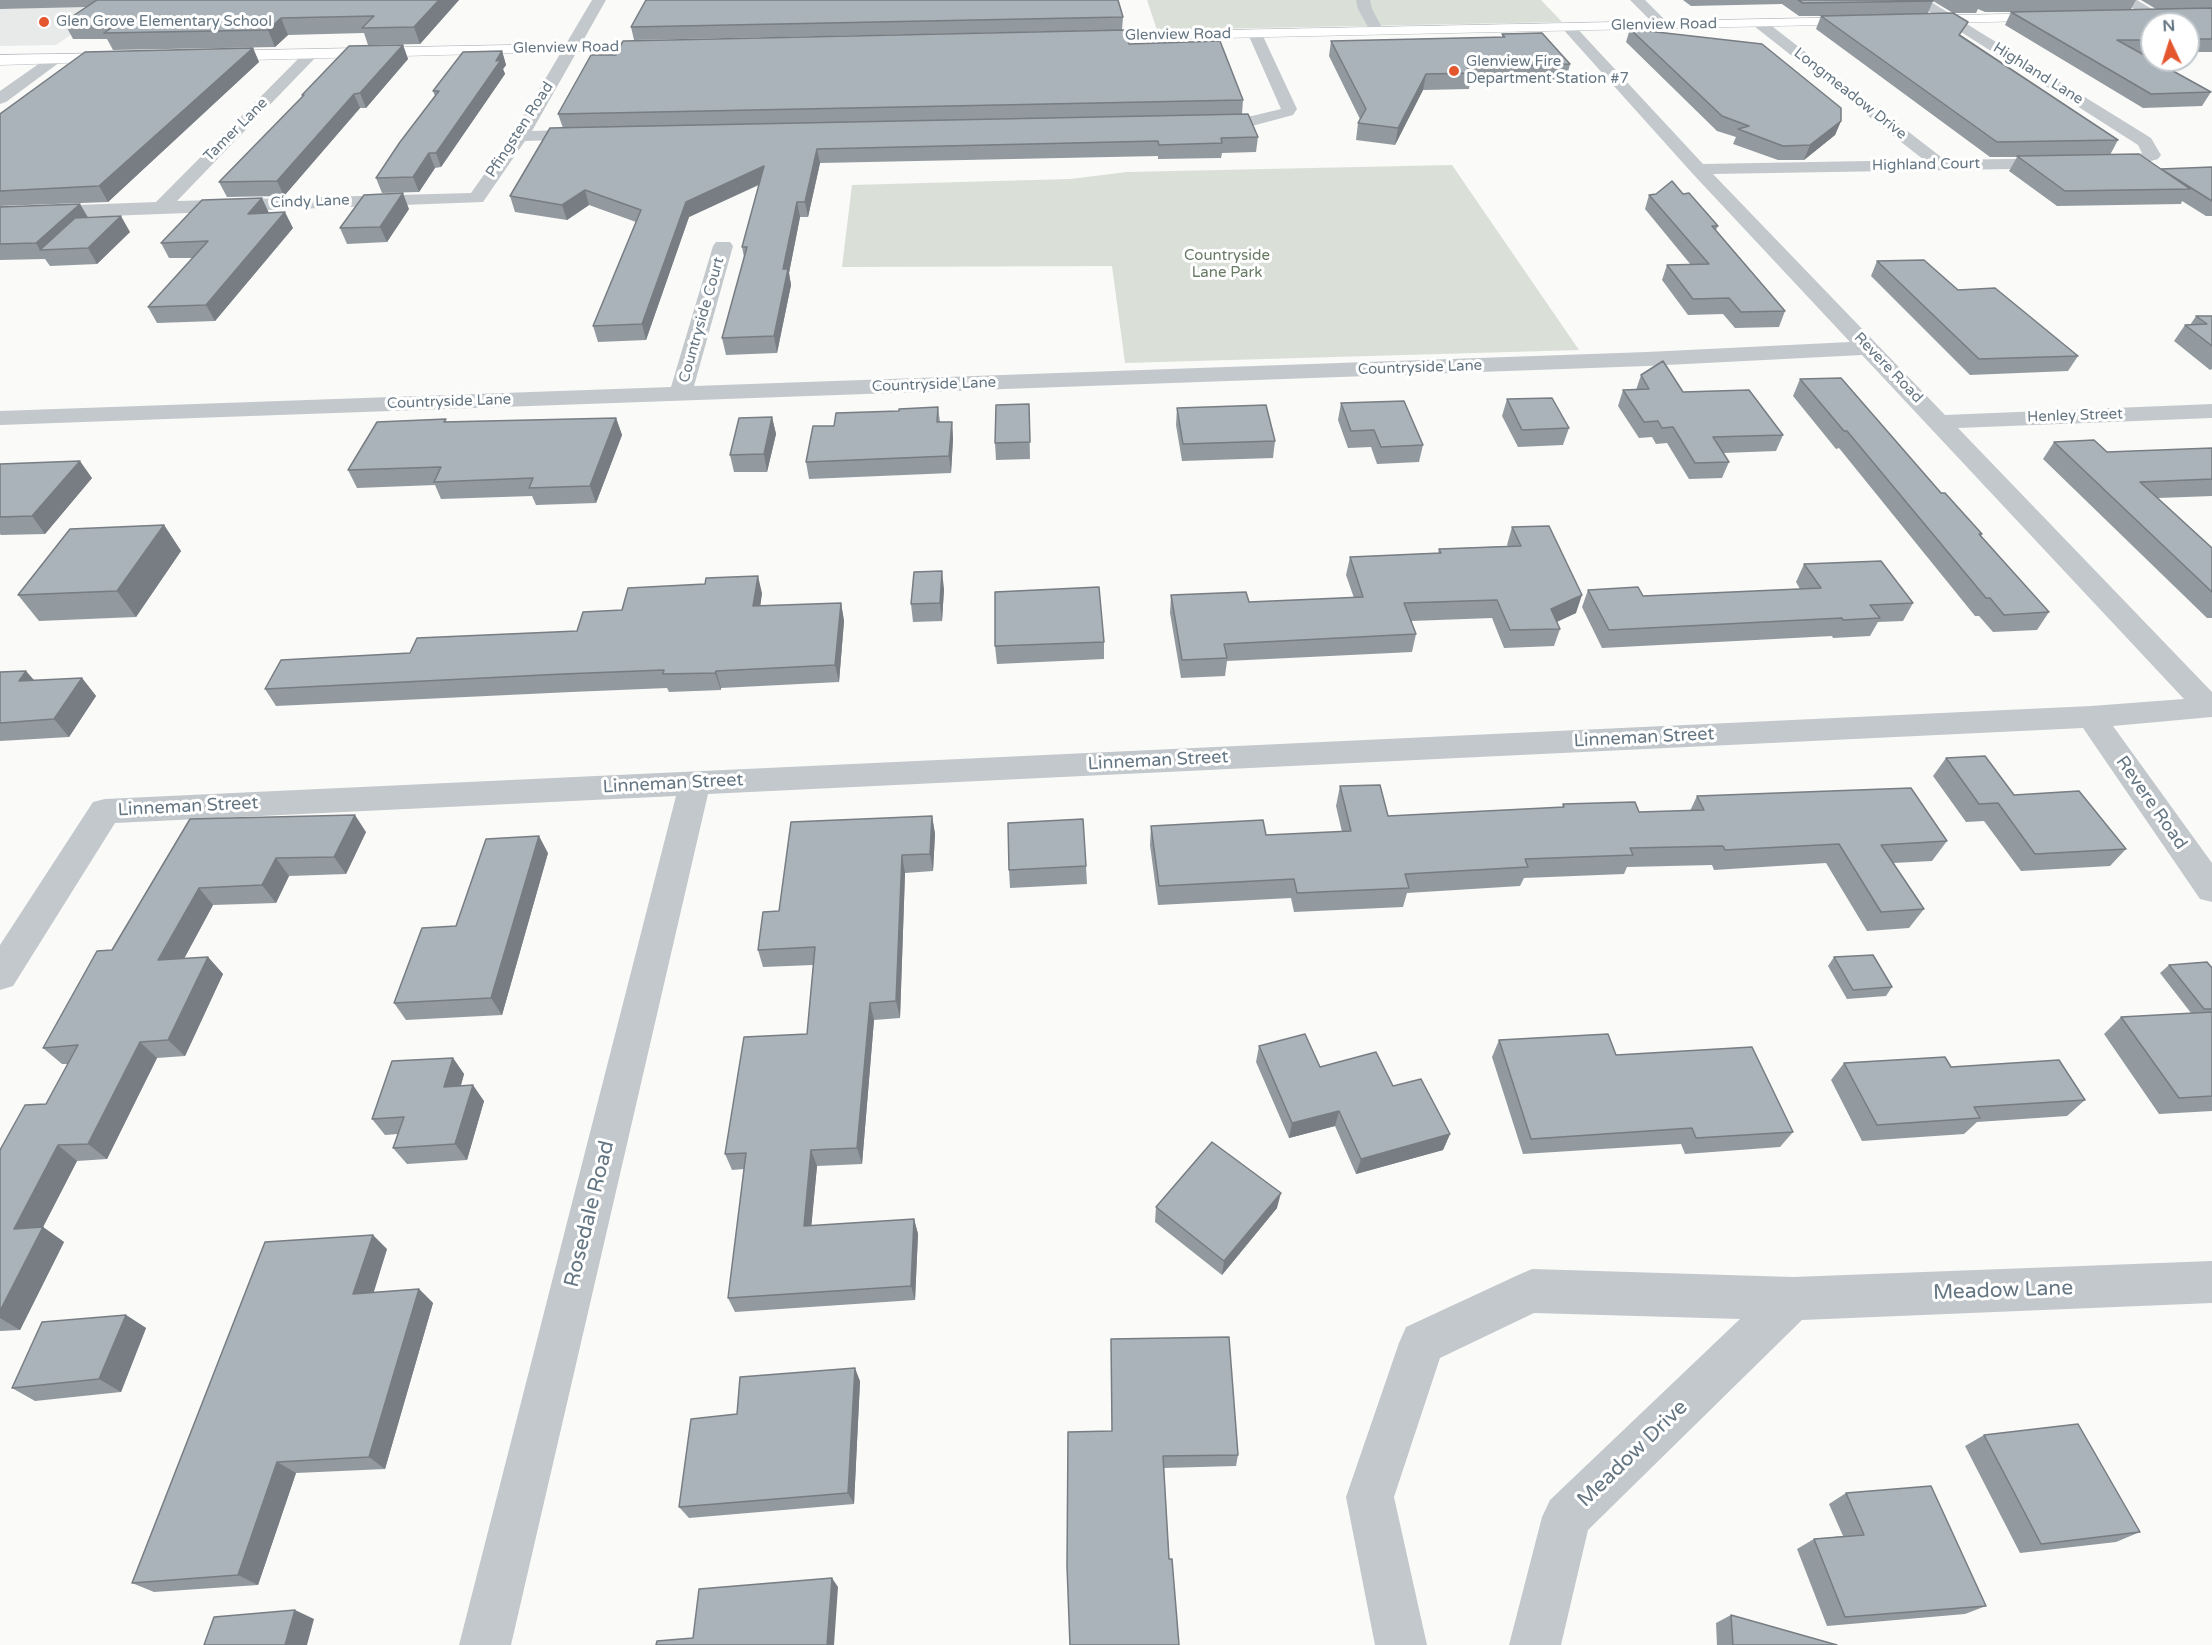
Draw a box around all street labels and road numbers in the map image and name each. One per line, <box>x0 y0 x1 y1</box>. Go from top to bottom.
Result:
street label: Glenview Road <box>1611 15 1717 35</box>
street label: Glenview Road <box>1125 25 1231 45</box>
street label: Glenview Road <box>513 38 619 58</box>
street label: Highland Lane <box>1990 39 2086 109</box>
street label: Longmeadow Drive <box>1790 44 1910 144</box>
street label: Pfingsten Road <box>482 79 558 181</box>
street label: Tamer Lane <box>200 94 272 166</box>
street label: Highland Court <box>1872 155 1980 175</box>
street label: Cindy Lane <box>270 192 350 212</box>
street label: Countryside Court <box>675 255 729 385</box>
street label: Revere Road <box>1850 329 1926 407</box>
street label: Countryside Lane <box>1358 357 1482 379</box>
street label: Countryside Lane <box>872 374 996 396</box>
street label: Countryside Lane <box>387 391 511 413</box>
street label: Henley Street <box>2027 405 2123 427</box>
street label: Linneman Street <box>1573 724 1715 752</box>
street label: Linneman Street <box>1087 747 1229 775</box>
street label: Revere Road <box>2111 752 2191 854</box>
street label: Linneman Street <box>602 770 744 798</box>
street label: Linneman Street <box>117 793 259 821</box>
street label: Rosedale Road <box>560 1138 620 1290</box>
street label: Meadow Lane <box>1932 1276 2074 1306</box>
street label: Meadow Drive <box>1573 1395 1693 1513</box>

